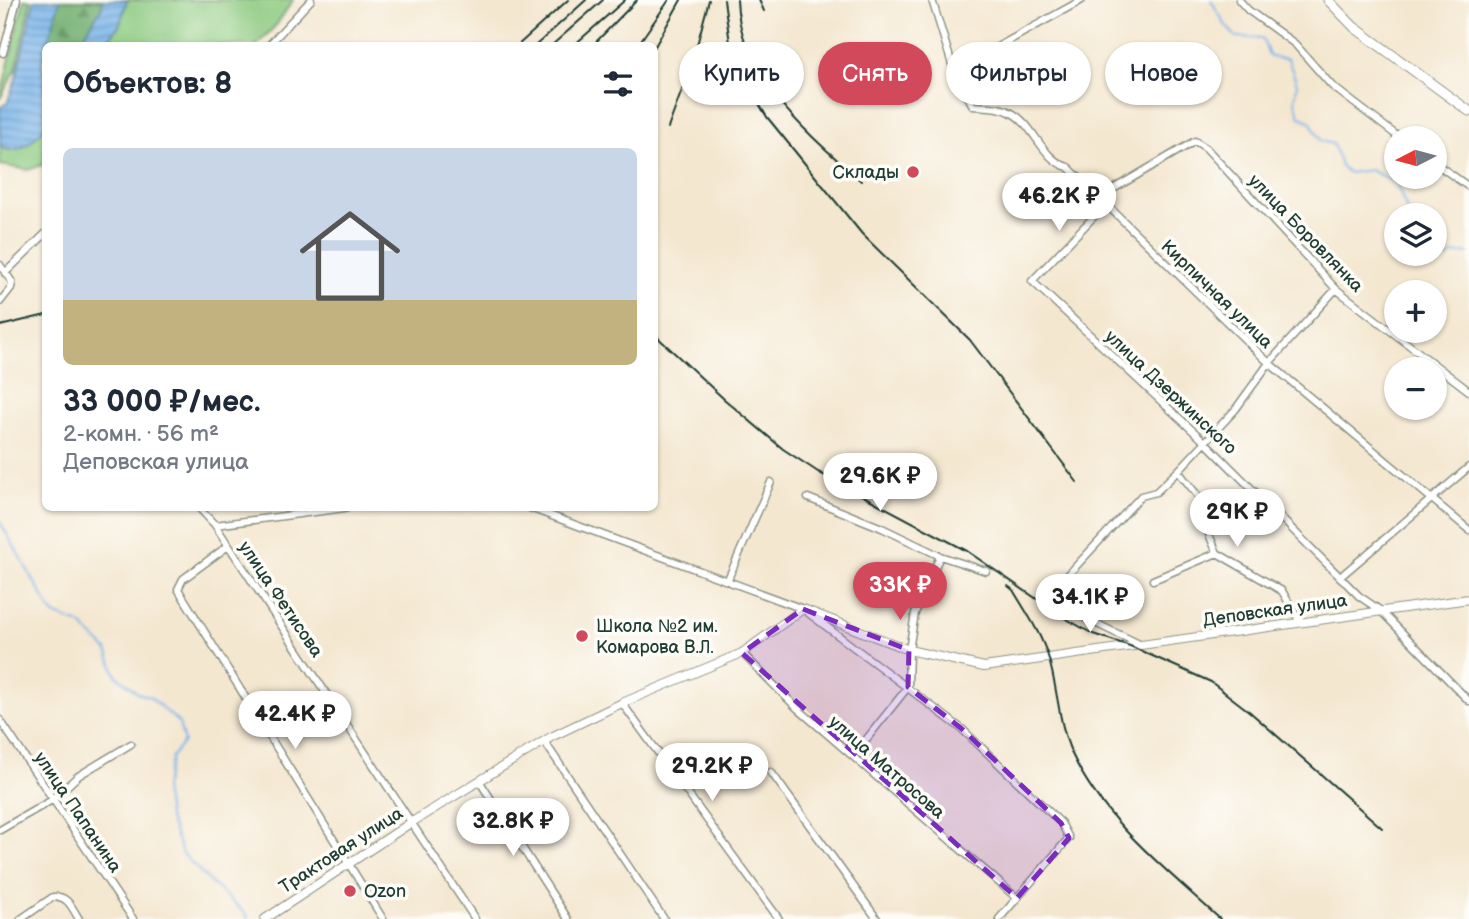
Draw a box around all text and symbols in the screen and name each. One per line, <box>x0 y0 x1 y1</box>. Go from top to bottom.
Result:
chip: Купить <box>679 42 804 105</box>
chip: Снять <box>818 42 932 105</box>
chip: Фильтры <box>946 42 1091 105</box>
chip: Новое <box>1105 42 1222 105</box>
icon: filters <box>599 65 637 103</box>
text: Объектов: 8 <box>63 66 232 102</box>
north arrow <box>1384 126 1447 189</box>
map controls <box>1384 126 1447 420</box>
place label: Склады <box>832 162 899 183</box>
marker: Склады <box>905 164 921 180</box>
street label: улица Боровлянка <box>1244 170 1368 297</box>
pin: 46.2K ₽ <box>994 174 1124 233</box>
text: 46.2K ₽ <box>1018 182 1100 210</box>
icon: home <box>287 193 413 319</box>
button: layers <box>1384 203 1447 266</box>
street label: Кирпичная улица <box>1156 236 1277 353</box>
button: + <box>1384 280 1447 343</box>
street label: улица Дзержинского <box>1101 326 1241 459</box>
button: − <box>1384 357 1447 420</box>
text: 33 000 ₽/мес. <box>63 384 261 420</box>
text: 2-комн. · 56 m² <box>63 420 219 448</box>
text: Деповская улица <box>63 448 249 476</box>
pin: 29.6K ₽ <box>815 454 945 513</box>
text: 29.6K ₽ <box>839 462 921 490</box>
pin: 29K ₽ <box>1188 490 1286 549</box>
text: 29K ₽ <box>1206 498 1268 526</box>
street label: улица Фетисова <box>234 537 327 662</box>
pin: 33K ₽ <box>851 562 949 622</box>
text: 33K ₽ <box>869 571 931 599</box>
pin: 34.1K ₽ <box>1025 574 1155 634</box>
text: 34.1K ₽ <box>1052 583 1128 611</box>
street label: Деповская улица <box>1202 590 1349 631</box>
place label: Школа №2 им. Комарова В.Л. <box>596 616 718 658</box>
marker: Школа №2 им. Комарова В.Л. <box>574 628 590 644</box>
pin: 42.4K ₽ <box>230 692 360 751</box>
text: 42.4K ₽ <box>254 700 336 728</box>
street label: улица Матросова <box>824 711 949 824</box>
pin: 29.2K ₽ <box>647 744 777 803</box>
street label: улица Папанина <box>29 748 126 877</box>
text: 29.2K ₽ <box>671 752 753 780</box>
pin: 32.8K ₽ <box>448 798 578 858</box>
street label: Трактовая улица <box>276 802 407 898</box>
text: 32.8K ₽ <box>472 807 554 835</box>
place label: Ozon <box>364 881 406 902</box>
marker: Ozon <box>342 883 358 899</box>

